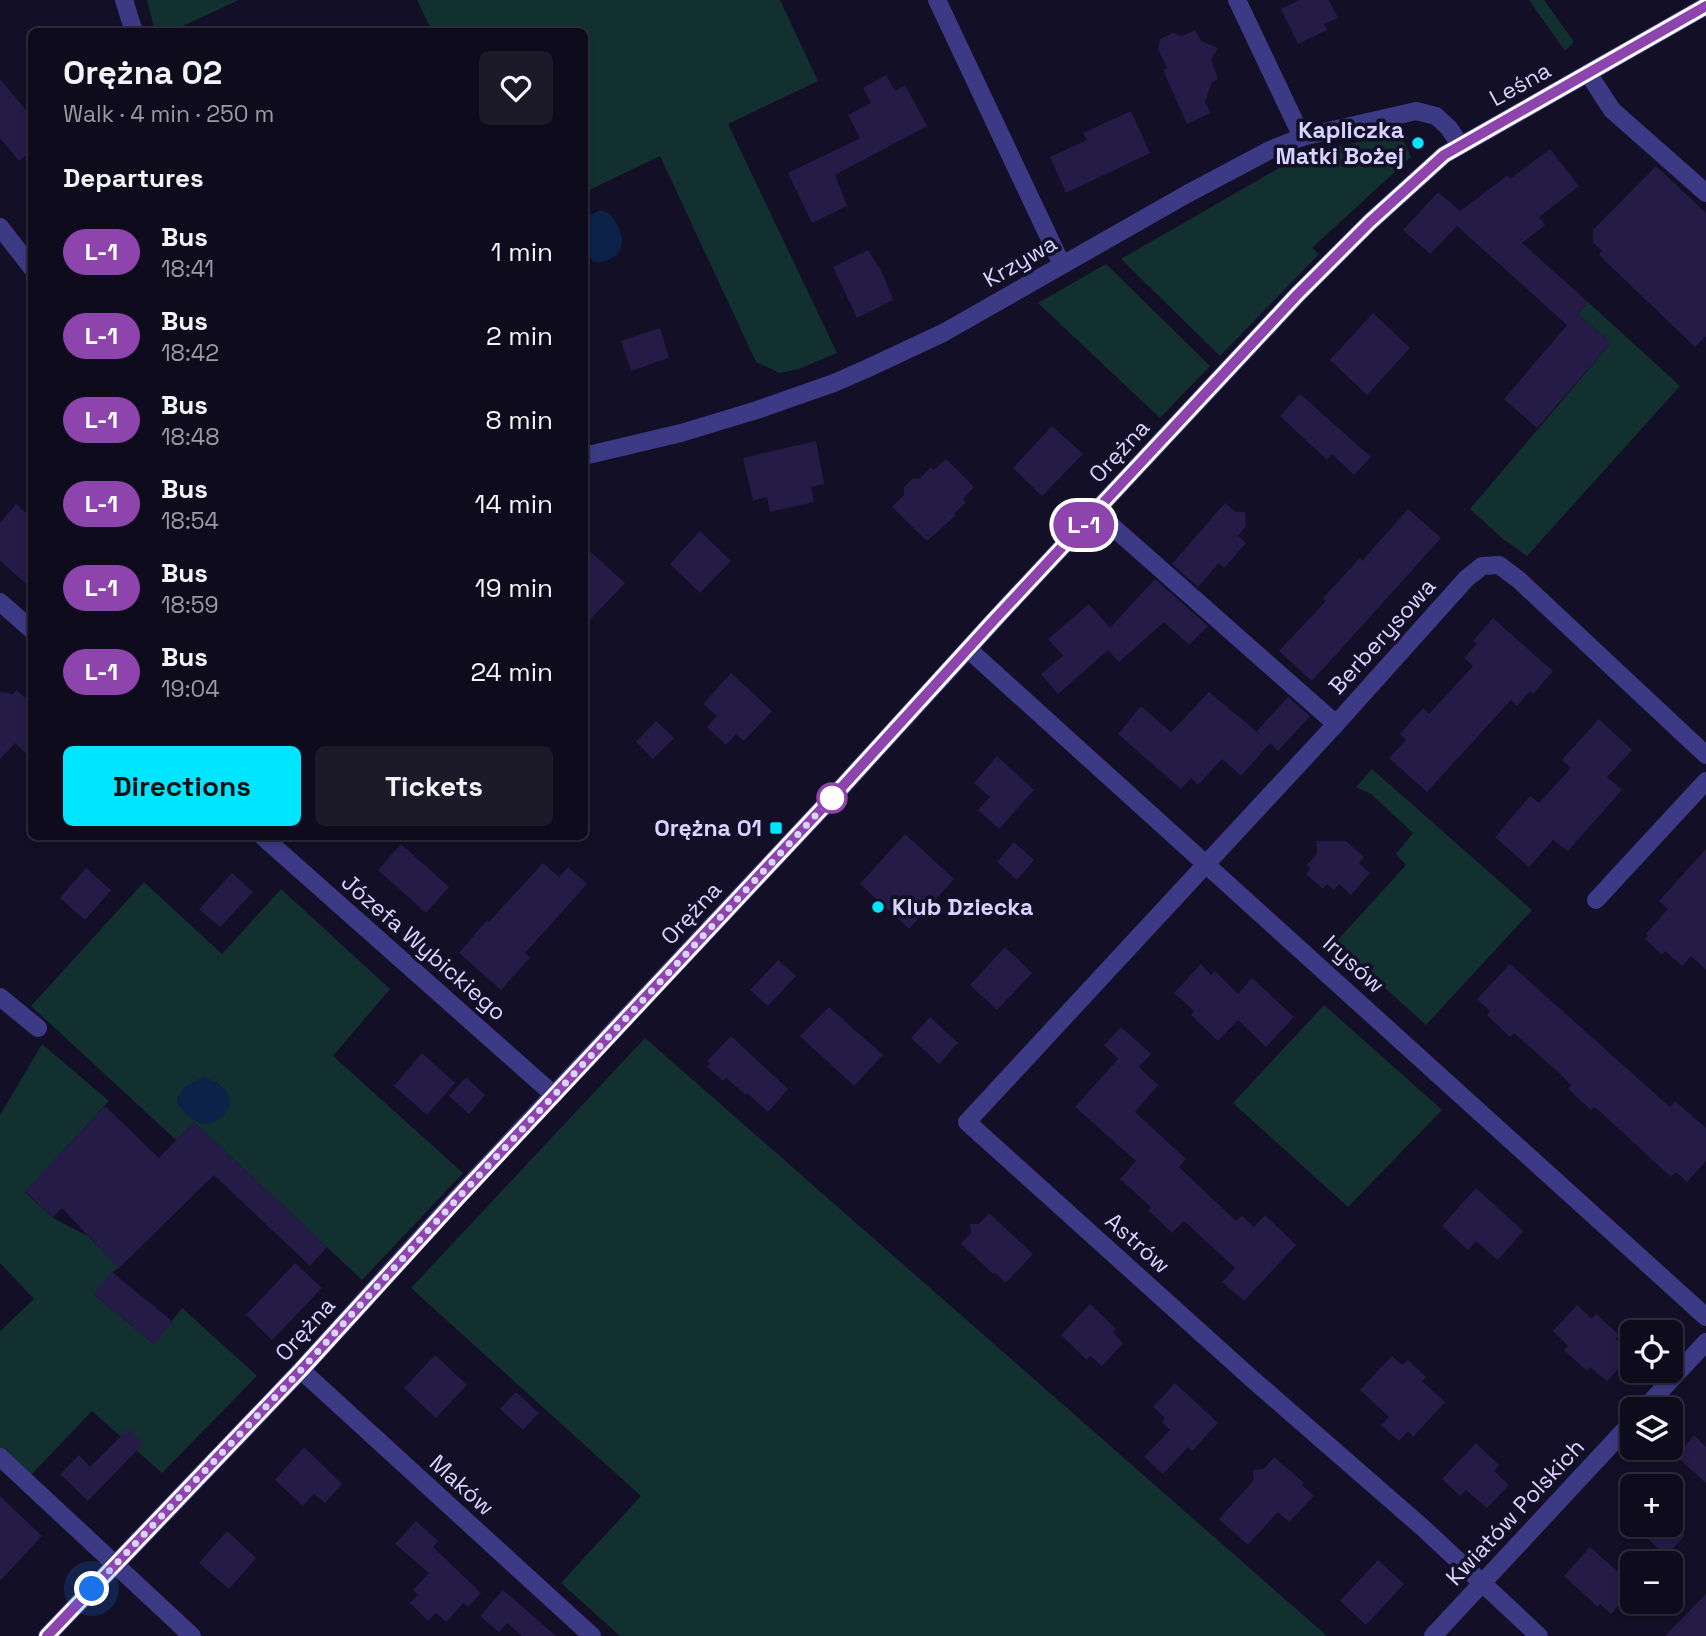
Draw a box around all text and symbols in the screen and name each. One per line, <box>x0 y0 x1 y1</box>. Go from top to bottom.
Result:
button: heart <box>479 51 553 125</box>
text: Orężna 02 <box>63 52 222 94</box>
street label: Leśna <box>1484 55 1556 113</box>
text: Walk · 4 min · 250 m <box>63 99 274 129</box>
place label: Kapliczka Matki Bożej <box>1275 115 1404 171</box>
marker: Kapliczka Matki Bożej <box>1410 135 1426 151</box>
text: Departures <box>63 161 204 195</box>
text: Bus <box>161 220 208 254</box>
street label: Krzywa <box>978 228 1062 294</box>
text: 1 min <box>491 235 553 269</box>
text: L-1 <box>85 236 118 267</box>
text: 18:41 <box>161 254 214 284</box>
text: Bus <box>161 304 208 338</box>
text: 2 min <box>486 319 553 353</box>
text: L-1 <box>85 320 118 351</box>
text: 18:42 <box>161 338 219 368</box>
text: Bus <box>161 388 208 422</box>
text: 8 min <box>485 403 553 437</box>
text: L-1 <box>85 404 118 435</box>
street label: Orężna <box>1082 413 1156 489</box>
text: 18:48 <box>161 422 219 452</box>
text: Bus <box>161 472 208 506</box>
text: 14 min <box>475 487 553 521</box>
text: L-1 <box>85 488 118 519</box>
line badge: L-1 <box>1044 502 1124 548</box>
text: 18:54 <box>161 506 219 536</box>
text: L-1 <box>1067 509 1101 540</box>
text: Bus <box>161 556 208 590</box>
text: 19 min <box>475 571 553 605</box>
text: L-1 <box>85 572 118 603</box>
street label: Berberysowa <box>1322 572 1442 700</box>
text: 18:59 <box>161 590 219 620</box>
text: Bus <box>161 640 208 674</box>
text: 24 min <box>470 655 553 689</box>
text: L-1 <box>85 656 118 687</box>
text: 19:04 <box>161 674 220 704</box>
button: Directions <box>63 746 301 826</box>
button: Tickets <box>315 746 553 826</box>
unlabelled marker <box>817 783 847 813</box>
place label: Orężna 01 <box>654 813 762 843</box>
marker: Orężna 01 <box>768 820 784 836</box>
street label: Józefa Wybickiego <box>335 867 513 1027</box>
street label: Orężna <box>654 875 728 951</box>
place label: Klub Dziecka <box>892 892 1033 922</box>
marker: Klub Dziecka <box>870 899 886 915</box>
street label: Irysów <box>1317 928 1391 1000</box>
street label: Astrów <box>1099 1206 1177 1280</box>
street label: Orężna <box>268 1291 342 1367</box>
map controls <box>1620 1320 1683 1614</box>
button: locate <box>1620 1320 1683 1383</box>
button: layers <box>1620 1397 1683 1460</box>
street label: Kwiatów Polskich <box>1439 1432 1591 1592</box>
street label: Maków <box>423 1448 501 1522</box>
button: + <box>1620 1474 1683 1537</box>
button: − <box>1620 1551 1683 1614</box>
your location <box>74 1571 109 1606</box>

